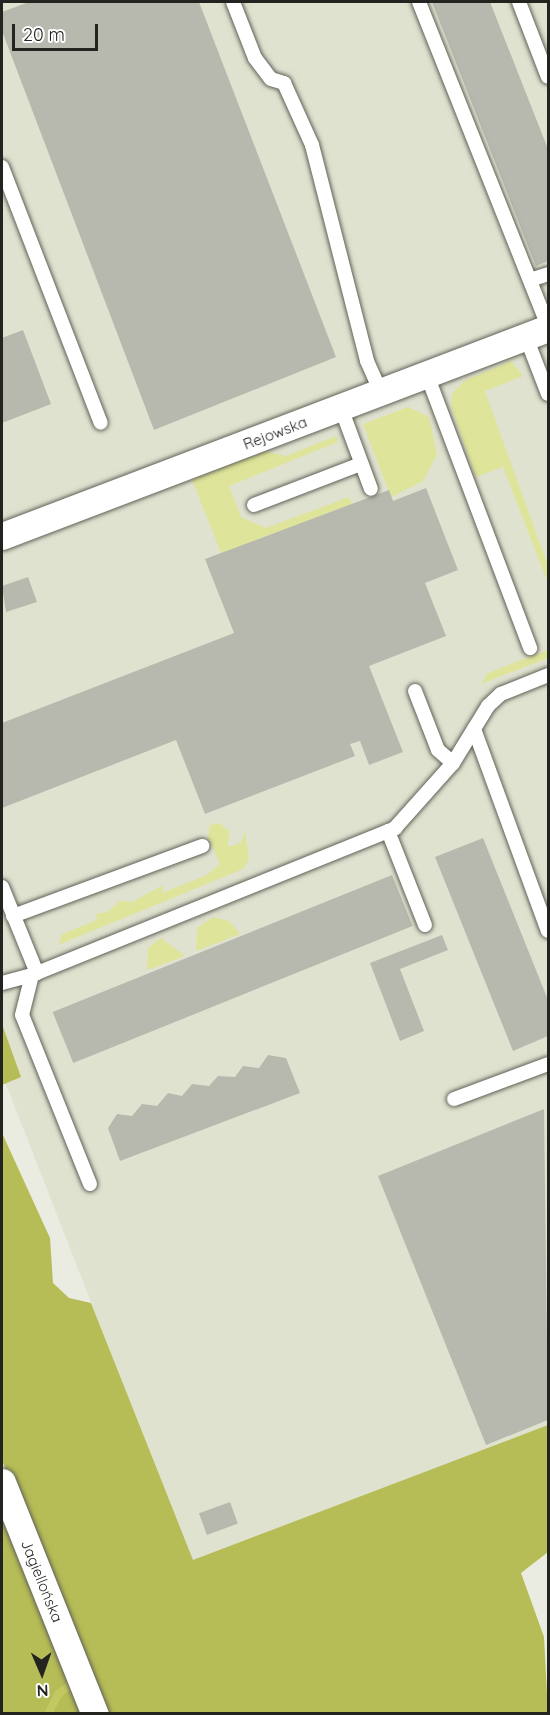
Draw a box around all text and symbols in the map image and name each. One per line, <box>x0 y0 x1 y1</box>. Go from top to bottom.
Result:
scale bar <box>15 12 100 50</box>
text: 20 m <box>23 23 65 46</box>
street label: Rejowska <box>241 413 309 453</box>
street label: Jagiellońska <box>17 1537 67 1625</box>
north arrow <box>12 1643 72 1703</box>
text: N <box>36 1681 49 1701</box>

